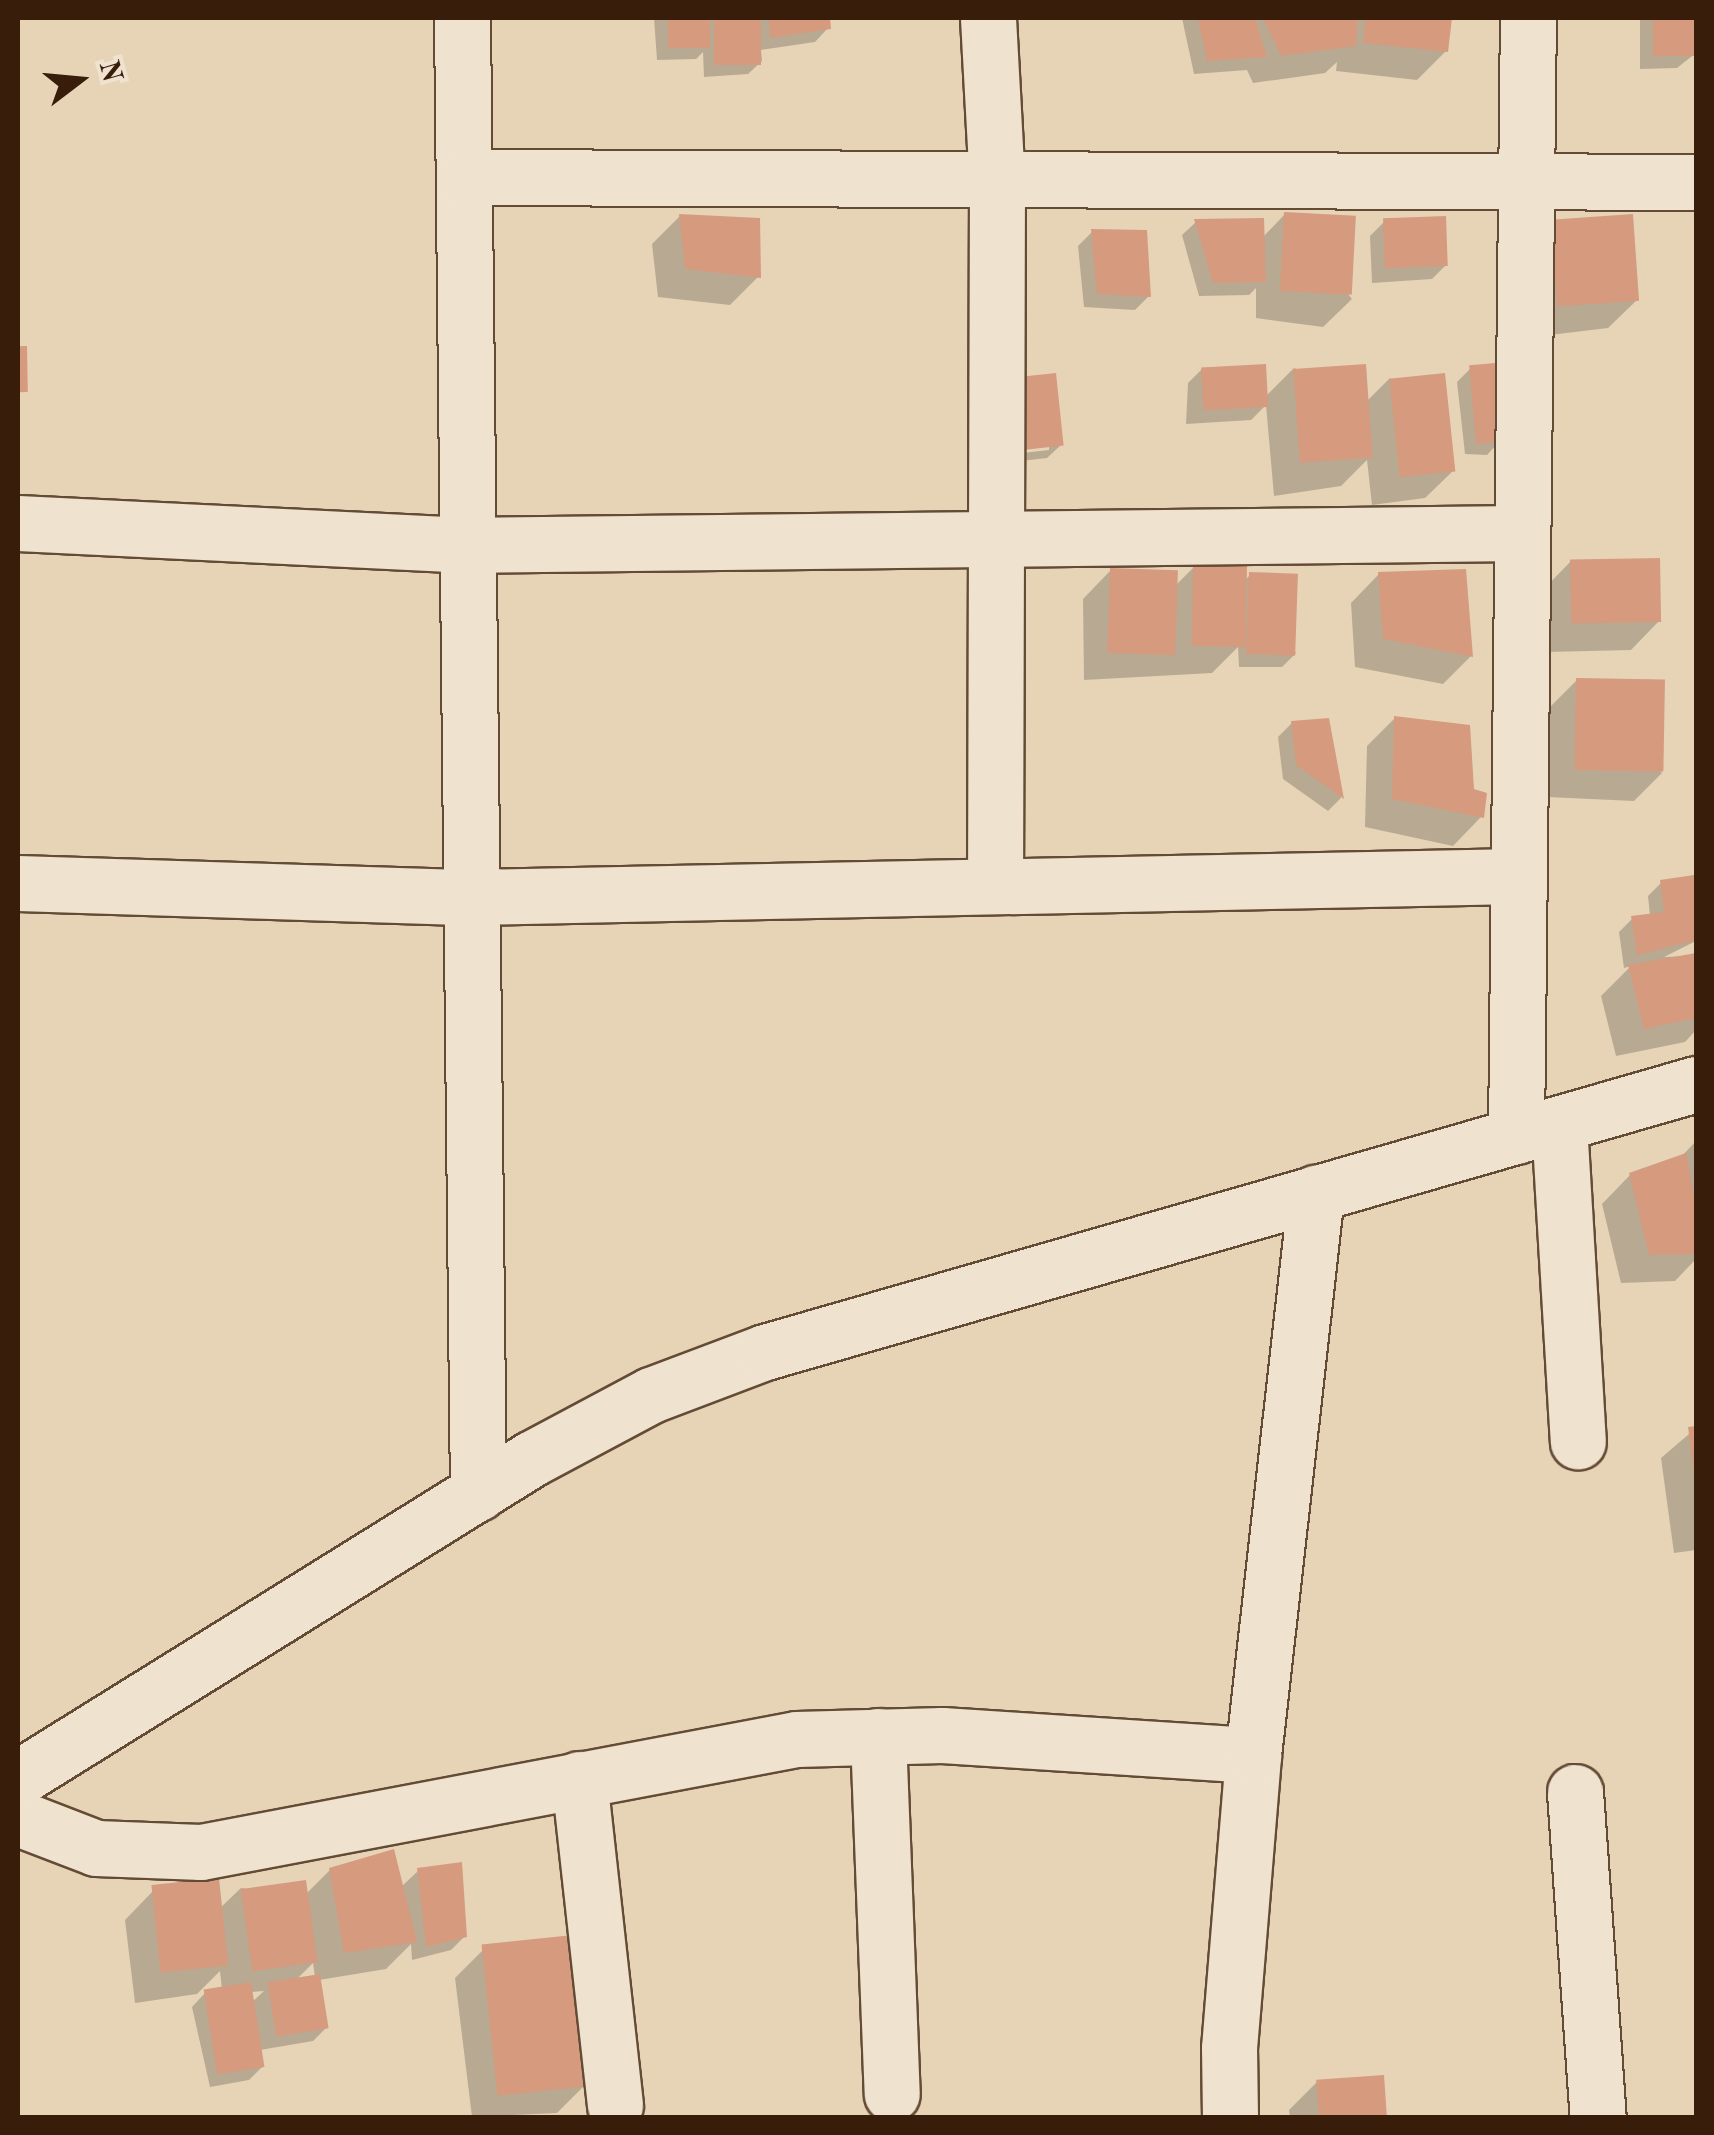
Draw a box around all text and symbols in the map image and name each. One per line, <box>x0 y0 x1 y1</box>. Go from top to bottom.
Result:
north arrow <box>30 30 130 130</box>
text: N <box>92 58 125 86</box>

